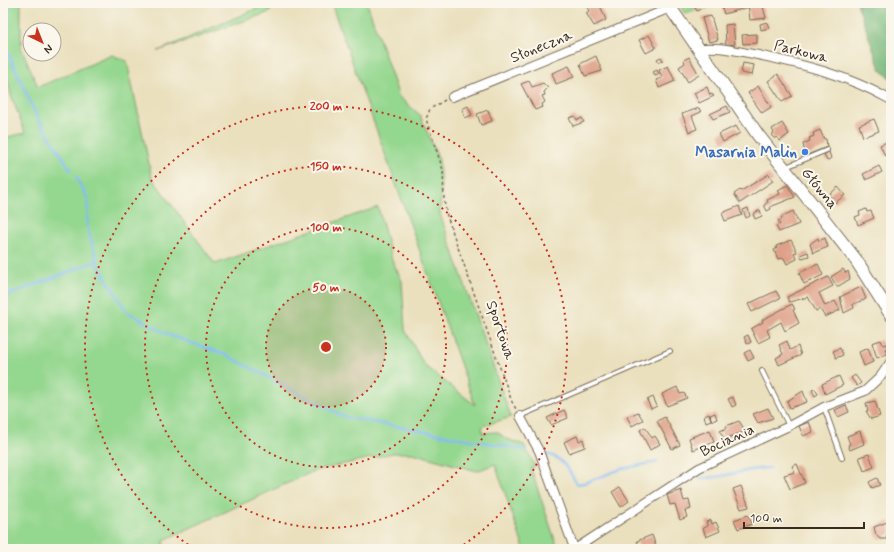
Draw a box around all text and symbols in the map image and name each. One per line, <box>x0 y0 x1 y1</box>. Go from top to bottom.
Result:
north arrow <box>22 22 62 62</box>
street label: Słoneczna <box>507 25 576 68</box>
street label: Parkowa <box>772 36 831 69</box>
text: N <box>41 41 56 56</box>
text: 200 m <box>310 99 343 115</box>
place label: Masarnia Malin <box>695 143 797 163</box>
marker: Masarnia Malin <box>800 147 810 157</box>
text: 150 m <box>310 159 342 175</box>
street label: Główna <box>796 164 842 214</box>
text: 100 m <box>310 220 343 236</box>
text: 50 m <box>313 280 340 296</box>
street label: Sportowa <box>481 298 520 363</box>
centre of rings <box>319 340 333 354</box>
street label: Bociania <box>697 420 758 462</box>
scale bar <box>744 504 864 530</box>
text: 100 m <box>750 511 782 527</box>

